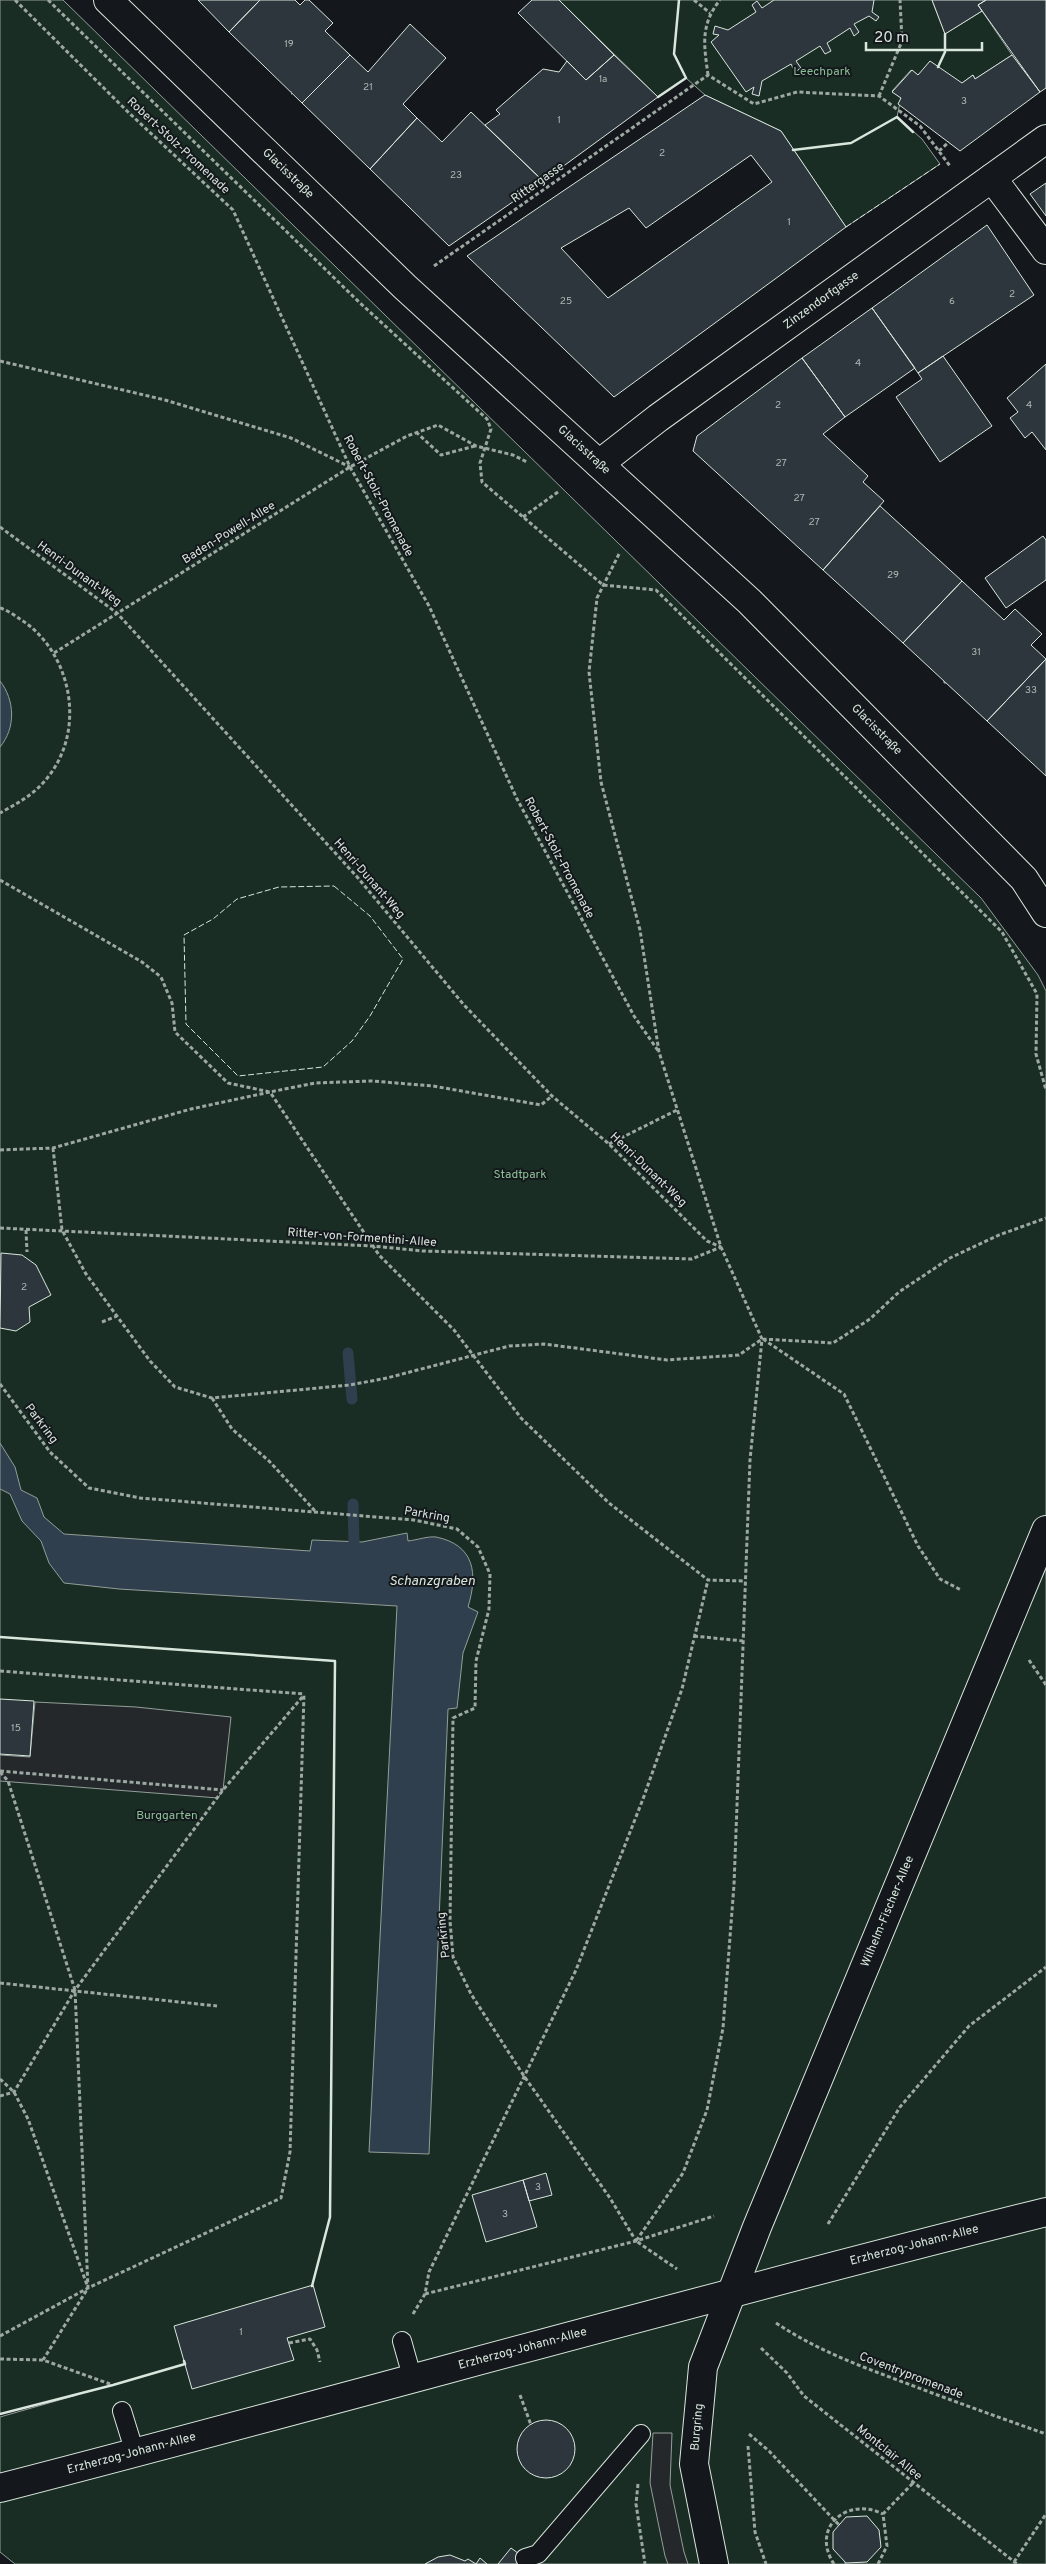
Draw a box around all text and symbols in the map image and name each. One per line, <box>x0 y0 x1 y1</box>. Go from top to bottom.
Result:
scale bar <box>866 20 982 52</box>
text: 20 m <box>874 29 909 48</box>
house number: 19 <box>284 38 294 51</box>
park label: Leechpark <box>793 64 851 80</box>
house number: 1a <box>599 73 607 86</box>
house number: 21 <box>363 81 373 94</box>
street label: Robert-Stolz-Promenade <box>123 94 233 198</box>
house number: 3 <box>961 95 967 108</box>
house number: 1 <box>557 114 561 127</box>
street label: Glacisstraße <box>258 145 317 202</box>
house number: 2 <box>659 147 665 160</box>
street label: Rittergasse <box>508 159 568 207</box>
house number: 23 <box>450 169 462 182</box>
house number: 1 <box>787 216 791 229</box>
street label: Zinzendorfgasse <box>780 268 862 333</box>
house number: 2 <box>1009 288 1015 301</box>
house number: 25 <box>560 295 572 308</box>
house number: 6 <box>949 295 955 308</box>
house number: 4 <box>855 357 861 370</box>
house number: 2 <box>775 399 781 412</box>
house number: 4 <box>1026 399 1032 412</box>
street label: Glacisstraße <box>554 422 614 478</box>
street label: Robert-Stolz-Promenade <box>339 433 417 559</box>
house number: 27 <box>775 457 787 470</box>
house number: 27 <box>793 492 805 505</box>
street label: Baden-Powell-Allee <box>179 498 279 568</box>
house number: 27 <box>808 516 820 529</box>
street label: Henri-Dunant-Weg <box>33 538 125 610</box>
house number: 29 <box>887 569 899 582</box>
house number: 31 <box>971 646 981 659</box>
house number: 33 <box>1025 684 1037 697</box>
street label: Glacisstraße <box>848 701 905 759</box>
street label: Robert-Stolz-Promenade <box>520 795 598 921</box>
street label: Henri-Dunant-Weg <box>330 836 408 922</box>
street label: Henri-Dunant-Weg <box>606 1129 690 1211</box>
park label: Stadtpark <box>493 1167 547 1183</box>
street label: Ritter-von-Formentini-Allee <box>287 1225 437 1251</box>
house number: 2 <box>21 1281 27 1294</box>
street label: Parkring <box>21 1401 61 1447</box>
street label: Parkring <box>403 1503 451 1527</box>
water label: Schanzgraben <box>389 1573 475 1590</box>
house number: 15 <box>11 1722 21 1735</box>
park label: Burggarten <box>136 1808 198 1824</box>
street label: Wilhelm-Fischer-Allee <box>858 1853 918 1970</box>
street label: Parkring <box>434 1911 454 1959</box>
house number: 3 <box>535 2181 541 2194</box>
house number: 3 <box>502 2208 508 2221</box>
street label: Erzherzog-Johann-Allee <box>848 2221 981 2270</box>
street label: Erzherzog-Johann-Allee <box>457 2324 589 2374</box>
house number: 1 <box>239 2326 243 2339</box>
street label: Coventrypromenade <box>857 2349 965 2403</box>
street label: Burgring <box>687 2403 708 2451</box>
street label: Montclair Allee <box>853 2421 925 2485</box>
street label: Erzherzog-Johann-Allee <box>65 2429 198 2478</box>

